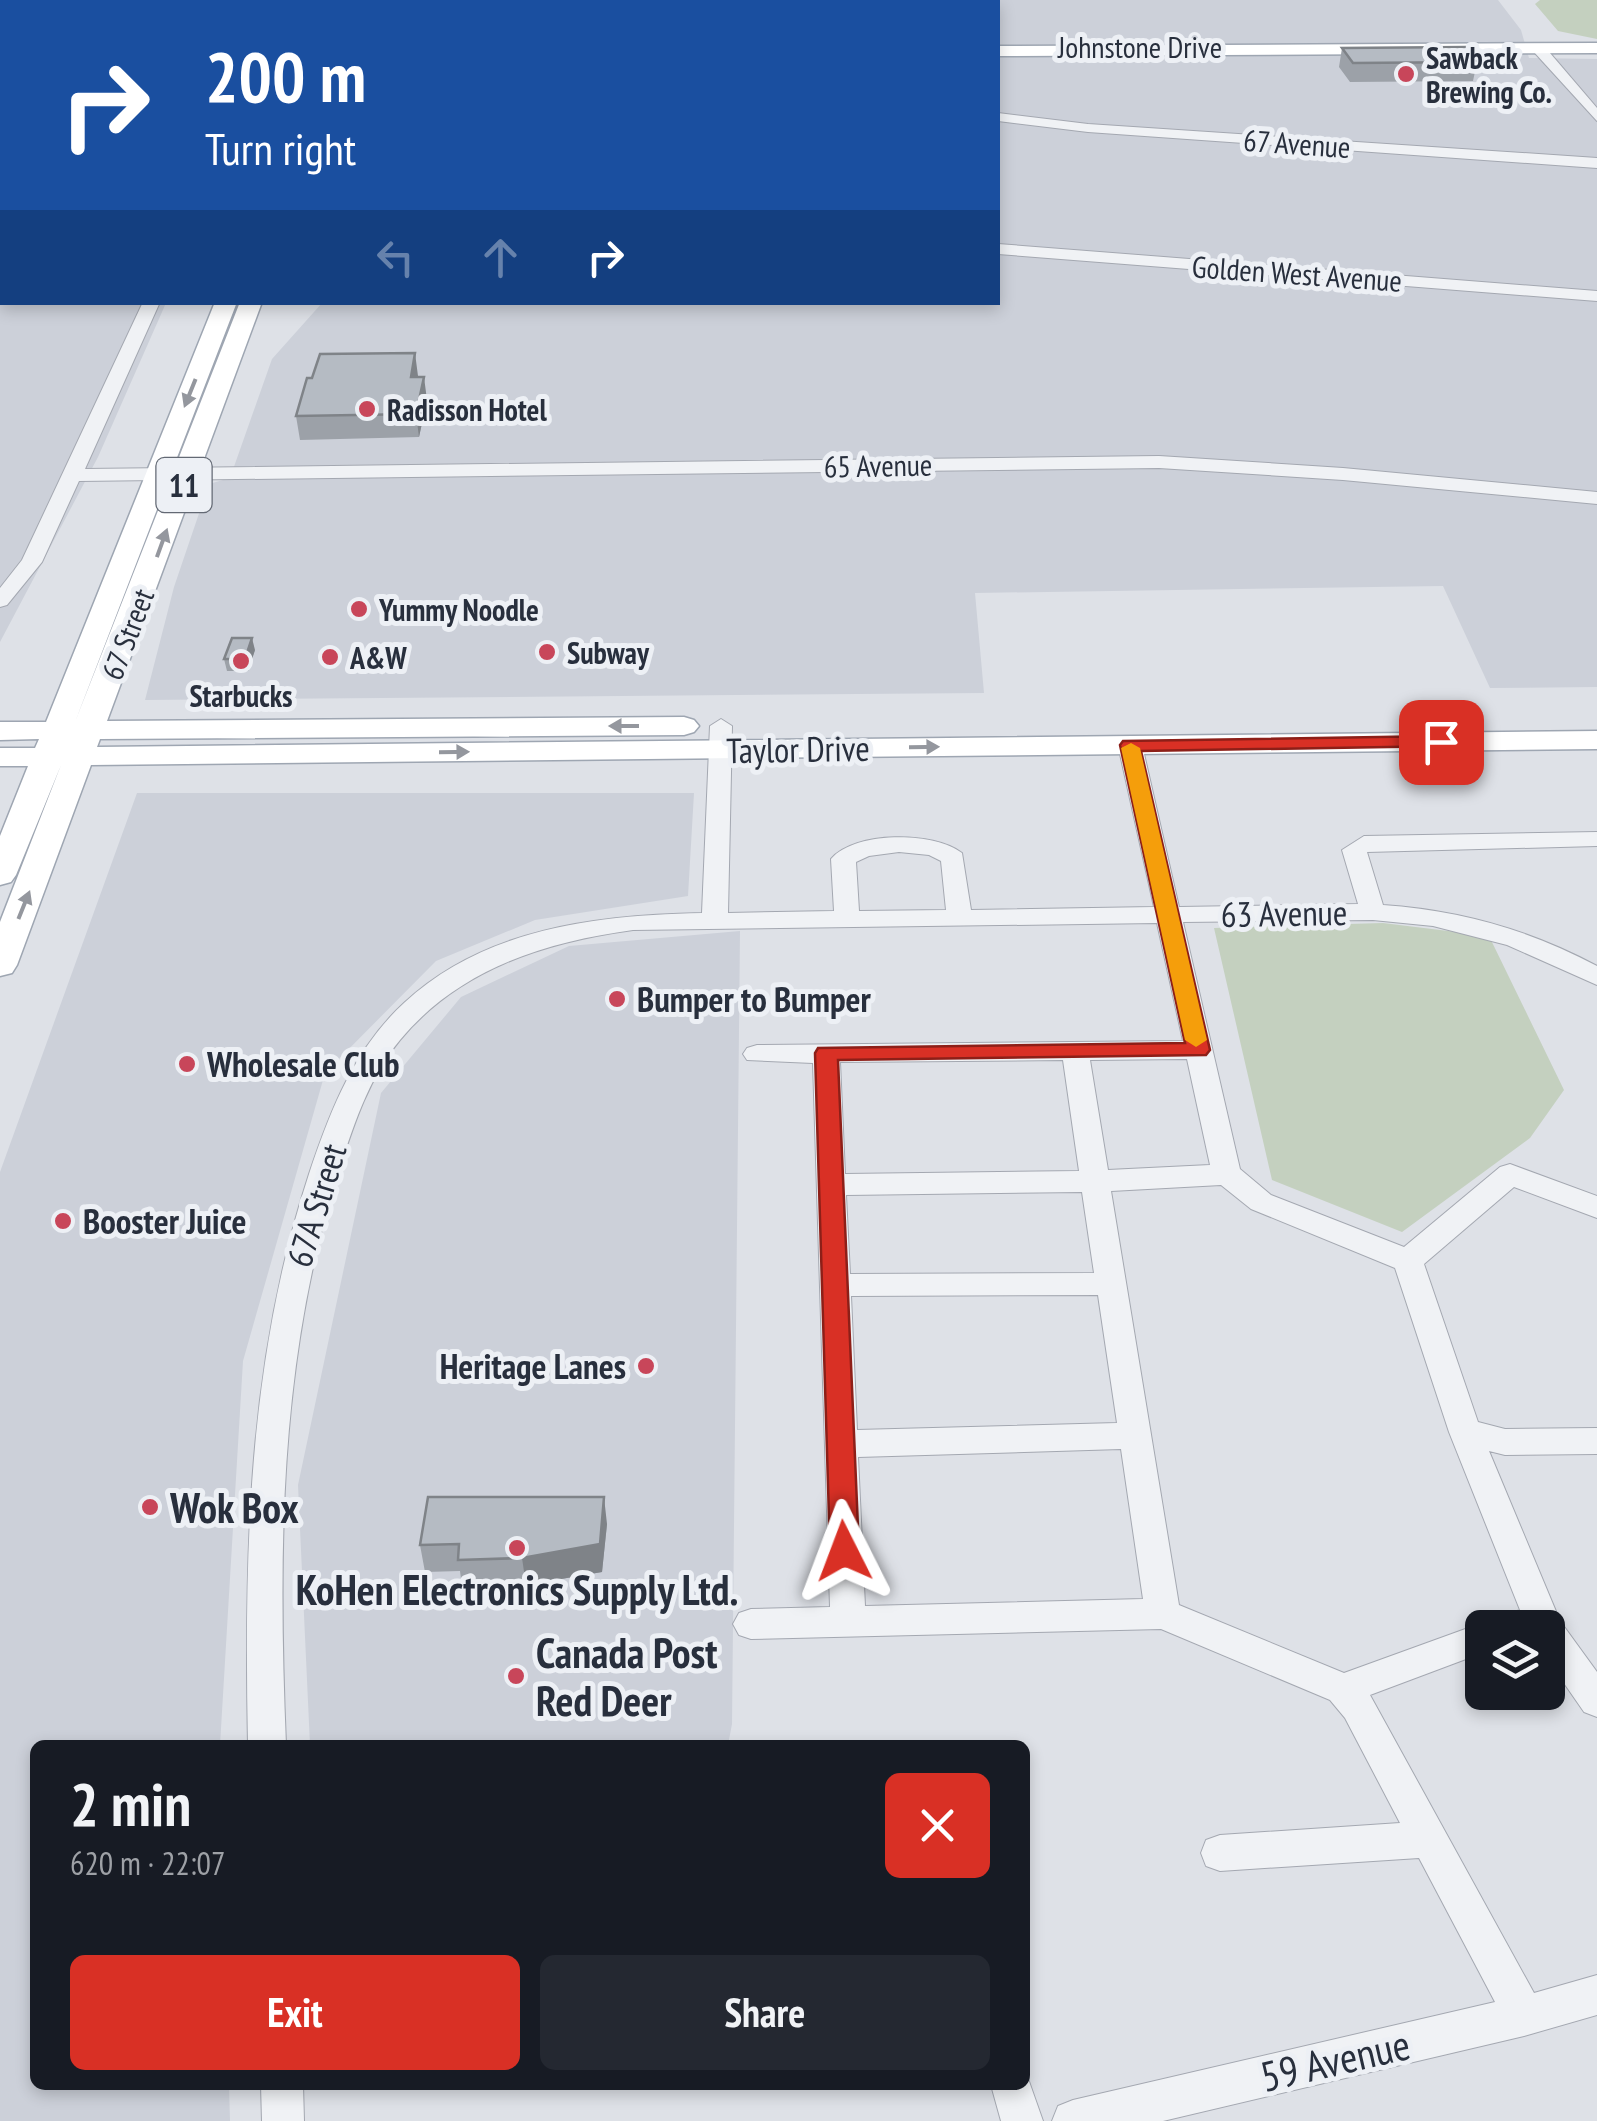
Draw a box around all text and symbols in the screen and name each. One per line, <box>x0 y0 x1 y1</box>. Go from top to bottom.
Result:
street label: Johnstone Drive <box>1057 27 1222 66</box>
text: 200 m <box>205 31 366 121</box>
place label: Sawback Brewing Co. <box>1426 38 1552 111</box>
icon: right <box>40 40 170 170</box>
marker: Sawback Brewing Co. <box>1395 63 1417 85</box>
text: Turn right <box>205 119 356 177</box>
street label: 67 Avenue <box>1242 120 1352 166</box>
icon: left <box>368 230 423 285</box>
icon: ahead <box>473 230 528 285</box>
icon: right <box>578 230 633 285</box>
street label: Golden West Avenue <box>1191 246 1403 300</box>
one-way arrow <box>182 378 197 408</box>
place label: Radisson Hotel <box>387 390 547 429</box>
marker: Radisson Hotel <box>356 398 378 420</box>
street label: 65 Avenue <box>823 445 933 485</box>
road number: 11 <box>156 458 212 512</box>
one-way arrow <box>155 528 170 558</box>
street label: 67 Street <box>92 582 162 685</box>
place label: Yummy Noodle <box>378 590 539 629</box>
marker: Yummy Noodle <box>348 598 370 620</box>
place label: Subway <box>567 633 650 672</box>
place label: A&W <box>349 638 407 677</box>
marker: Subway <box>536 641 558 663</box>
marker: A&W <box>319 646 341 668</box>
marker: Starbucks <box>230 650 252 672</box>
place label: Starbucks <box>189 676 293 715</box>
pin <box>1399 700 1484 785</box>
icon: arrive <box>1414 715 1469 770</box>
one-way arrow <box>607 718 639 734</box>
street label: Taylor Drive <box>726 725 870 773</box>
one-way arrow <box>908 739 940 755</box>
one-way arrow <box>438 744 470 760</box>
one-way arrow <box>17 889 32 919</box>
street label: 63 Avenue <box>1220 889 1348 937</box>
place label: Bumper to Bumper <box>637 976 872 1022</box>
marker: Bumper to Bumper <box>606 988 628 1010</box>
place label: Wholesale Club <box>206 1041 399 1087</box>
marker: Wholesale Club <box>176 1053 198 1075</box>
street label: 67A Street <box>276 1138 357 1272</box>
place label: Booster Juice <box>83 1198 247 1244</box>
marker: Booster Juice <box>52 1210 74 1232</box>
place label: Heritage Lanes <box>440 1343 626 1389</box>
marker: Heritage Lanes <box>635 1355 657 1377</box>
place label: Wok Box <box>169 1480 299 1535</box>
marker: Wok Box <box>139 1496 161 1518</box>
position arrow <box>792 1499 896 1603</box>
marker: KoHen Electronics Supply Ltd. <box>506 1537 528 1559</box>
place label: KoHen Electronics Supply Ltd. <box>296 1562 738 1617</box>
map controls <box>1465 1610 1565 1710</box>
button: layers <box>1465 1610 1565 1710</box>
place label: Canada Post Red Deer <box>536 1625 717 1728</box>
marker: Canada Post Red Deer <box>505 1665 527 1687</box>
text: 2 min <box>70 1765 191 1843</box>
button: close <box>885 1773 990 1878</box>
text: 620 m · 22:07 <box>70 1842 225 1884</box>
button: Exit <box>70 1955 520 2070</box>
button: Share <box>540 1955 990 2070</box>
street label: 59 Avenue <box>1255 2016 1415 2104</box>

